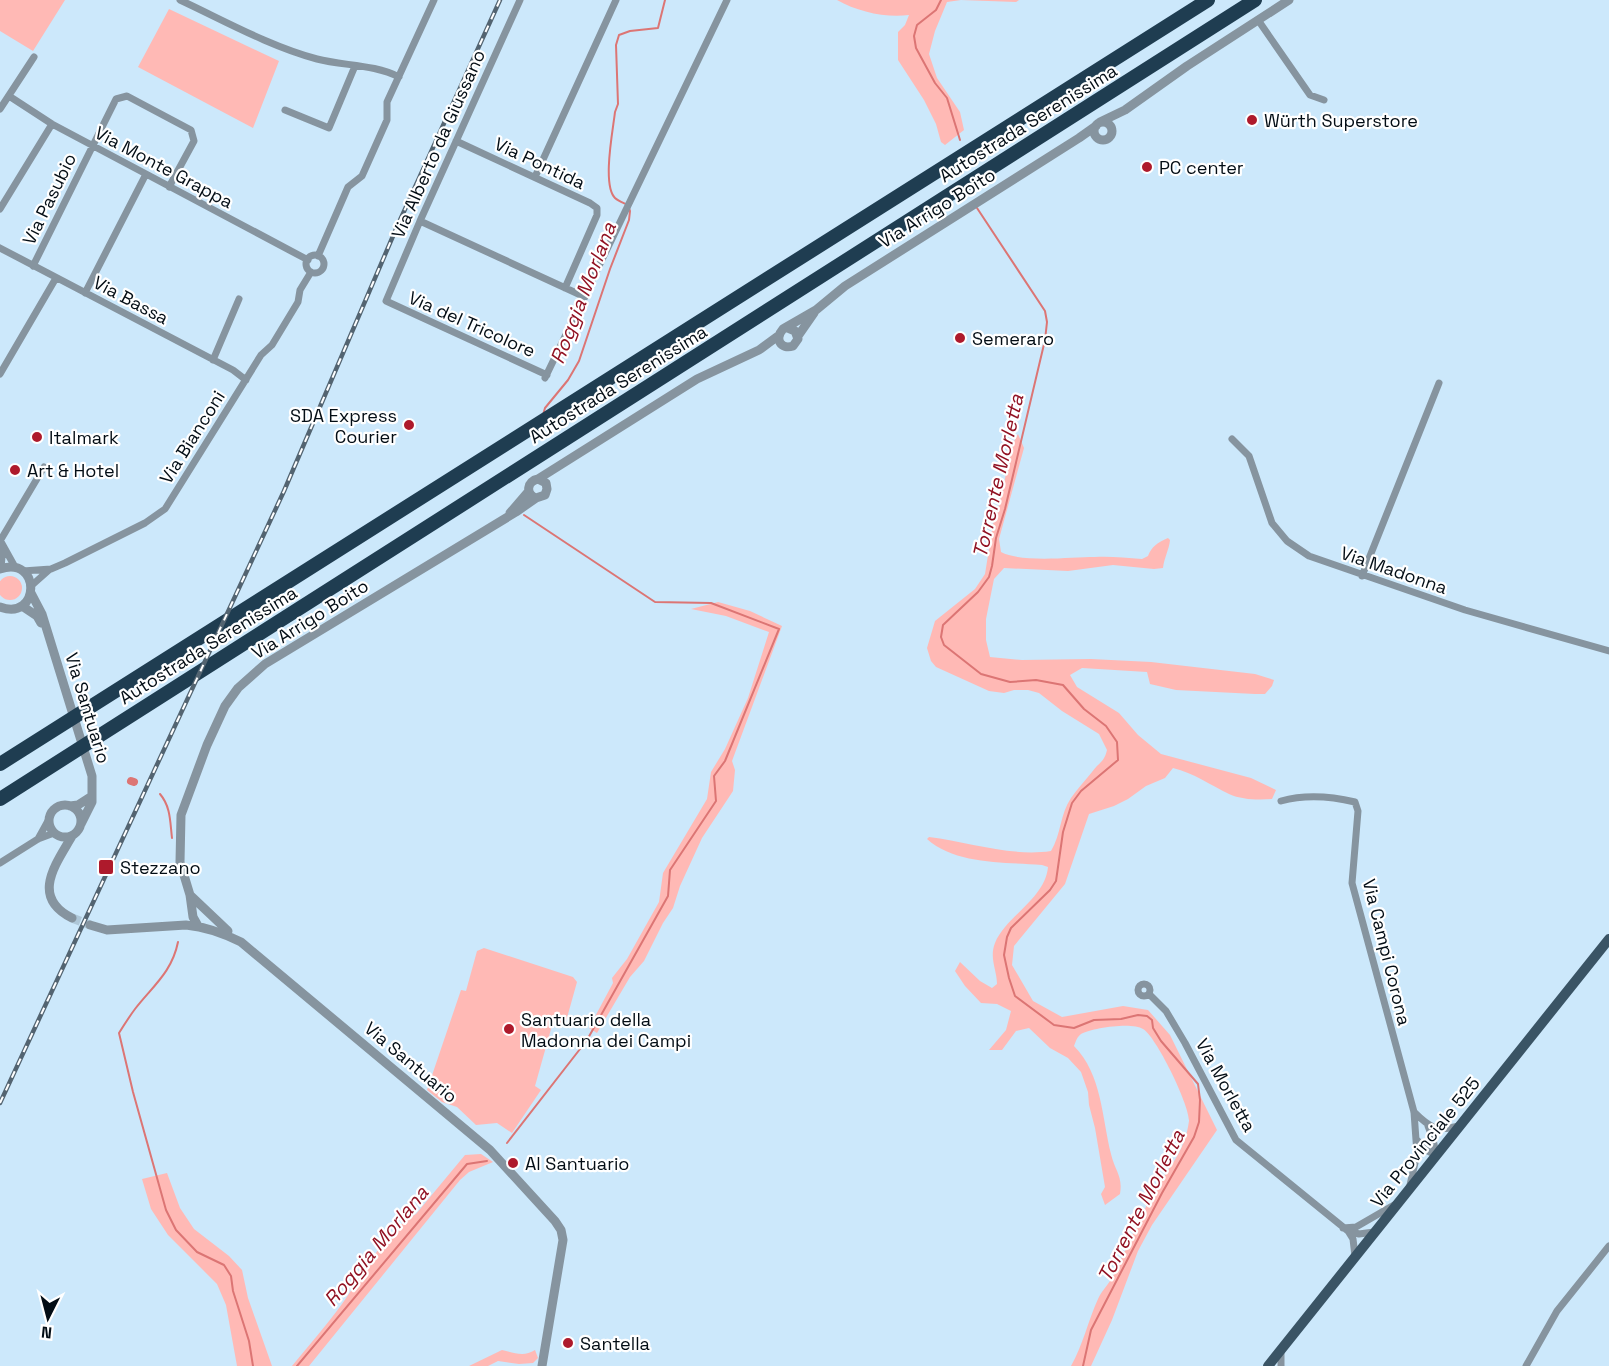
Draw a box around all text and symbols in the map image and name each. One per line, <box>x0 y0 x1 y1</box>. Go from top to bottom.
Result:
street label: Via Alberto da Giussano <box>386 46 490 242</box>
street label: Autostrada Serenissima <box>935 59 1121 187</box>
place label: Würth Superstore <box>1264 109 1418 132</box>
marker: Würth Superstore <box>1245 113 1259 127</box>
street label: Via Monte Grappa <box>91 121 237 213</box>
street label: Via Pontida <box>491 132 589 194</box>
street label: Via Pasubio <box>17 149 81 249</box>
place label: PC center <box>1159 156 1244 179</box>
marker: PC center <box>1140 160 1154 174</box>
street label: Via Arrigo Boito <box>874 163 1000 253</box>
water label: Roggia Morlana <box>544 218 622 367</box>
street label: Via Bassa <box>89 271 173 329</box>
street label: Via del Tricolore <box>405 286 539 362</box>
street label: Autostrada Serenissima <box>525 320 711 448</box>
place label: Semeraro <box>972 327 1054 350</box>
marker: Semeraro <box>953 331 967 345</box>
street label: Via Bianconi <box>154 386 230 488</box>
water label: Torrente Morletta <box>966 391 1030 561</box>
place label: SDA Express Courier <box>290 404 397 448</box>
marker: SDA Express Courier <box>402 418 416 432</box>
place label: Italmark <box>49 426 119 449</box>
marker: Italmark <box>30 430 44 444</box>
place label: Art & Hotel <box>27 459 119 482</box>
marker: Art & Hotel <box>8 463 22 477</box>
street label: Via Madonna <box>1338 541 1450 599</box>
street label: Via Arrigo Boito <box>247 574 373 664</box>
street label: Autostrada Serenissima <box>115 581 301 709</box>
street label: Via Santuario <box>60 650 116 766</box>
place label: Stezzano <box>120 856 201 879</box>
marker: Stezzano <box>97 858 115 876</box>
street label: Via Campi Corona <box>1358 876 1416 1028</box>
place label: Santuario della Madonna dei Campi <box>521 1008 691 1052</box>
street label: Via Santuario <box>360 1016 462 1108</box>
marker: Santuario della Madonna dei Campi <box>502 1022 516 1036</box>
street label: Via Morletta <box>1191 1034 1261 1136</box>
street label: Via Provinciale 525 <box>1365 1072 1485 1212</box>
water label: Torrente Morletta <box>1091 1125 1191 1287</box>
place label: Al Santuario <box>525 1152 630 1175</box>
marker: Al Santuario <box>506 1156 520 1170</box>
water label: Roggia Morlana <box>318 1180 434 1312</box>
north arrow <box>18 1288 78 1348</box>
text: N <box>40 1321 53 1343</box>
place label: Santella <box>580 1332 650 1355</box>
marker: Santella <box>561 1336 575 1350</box>

